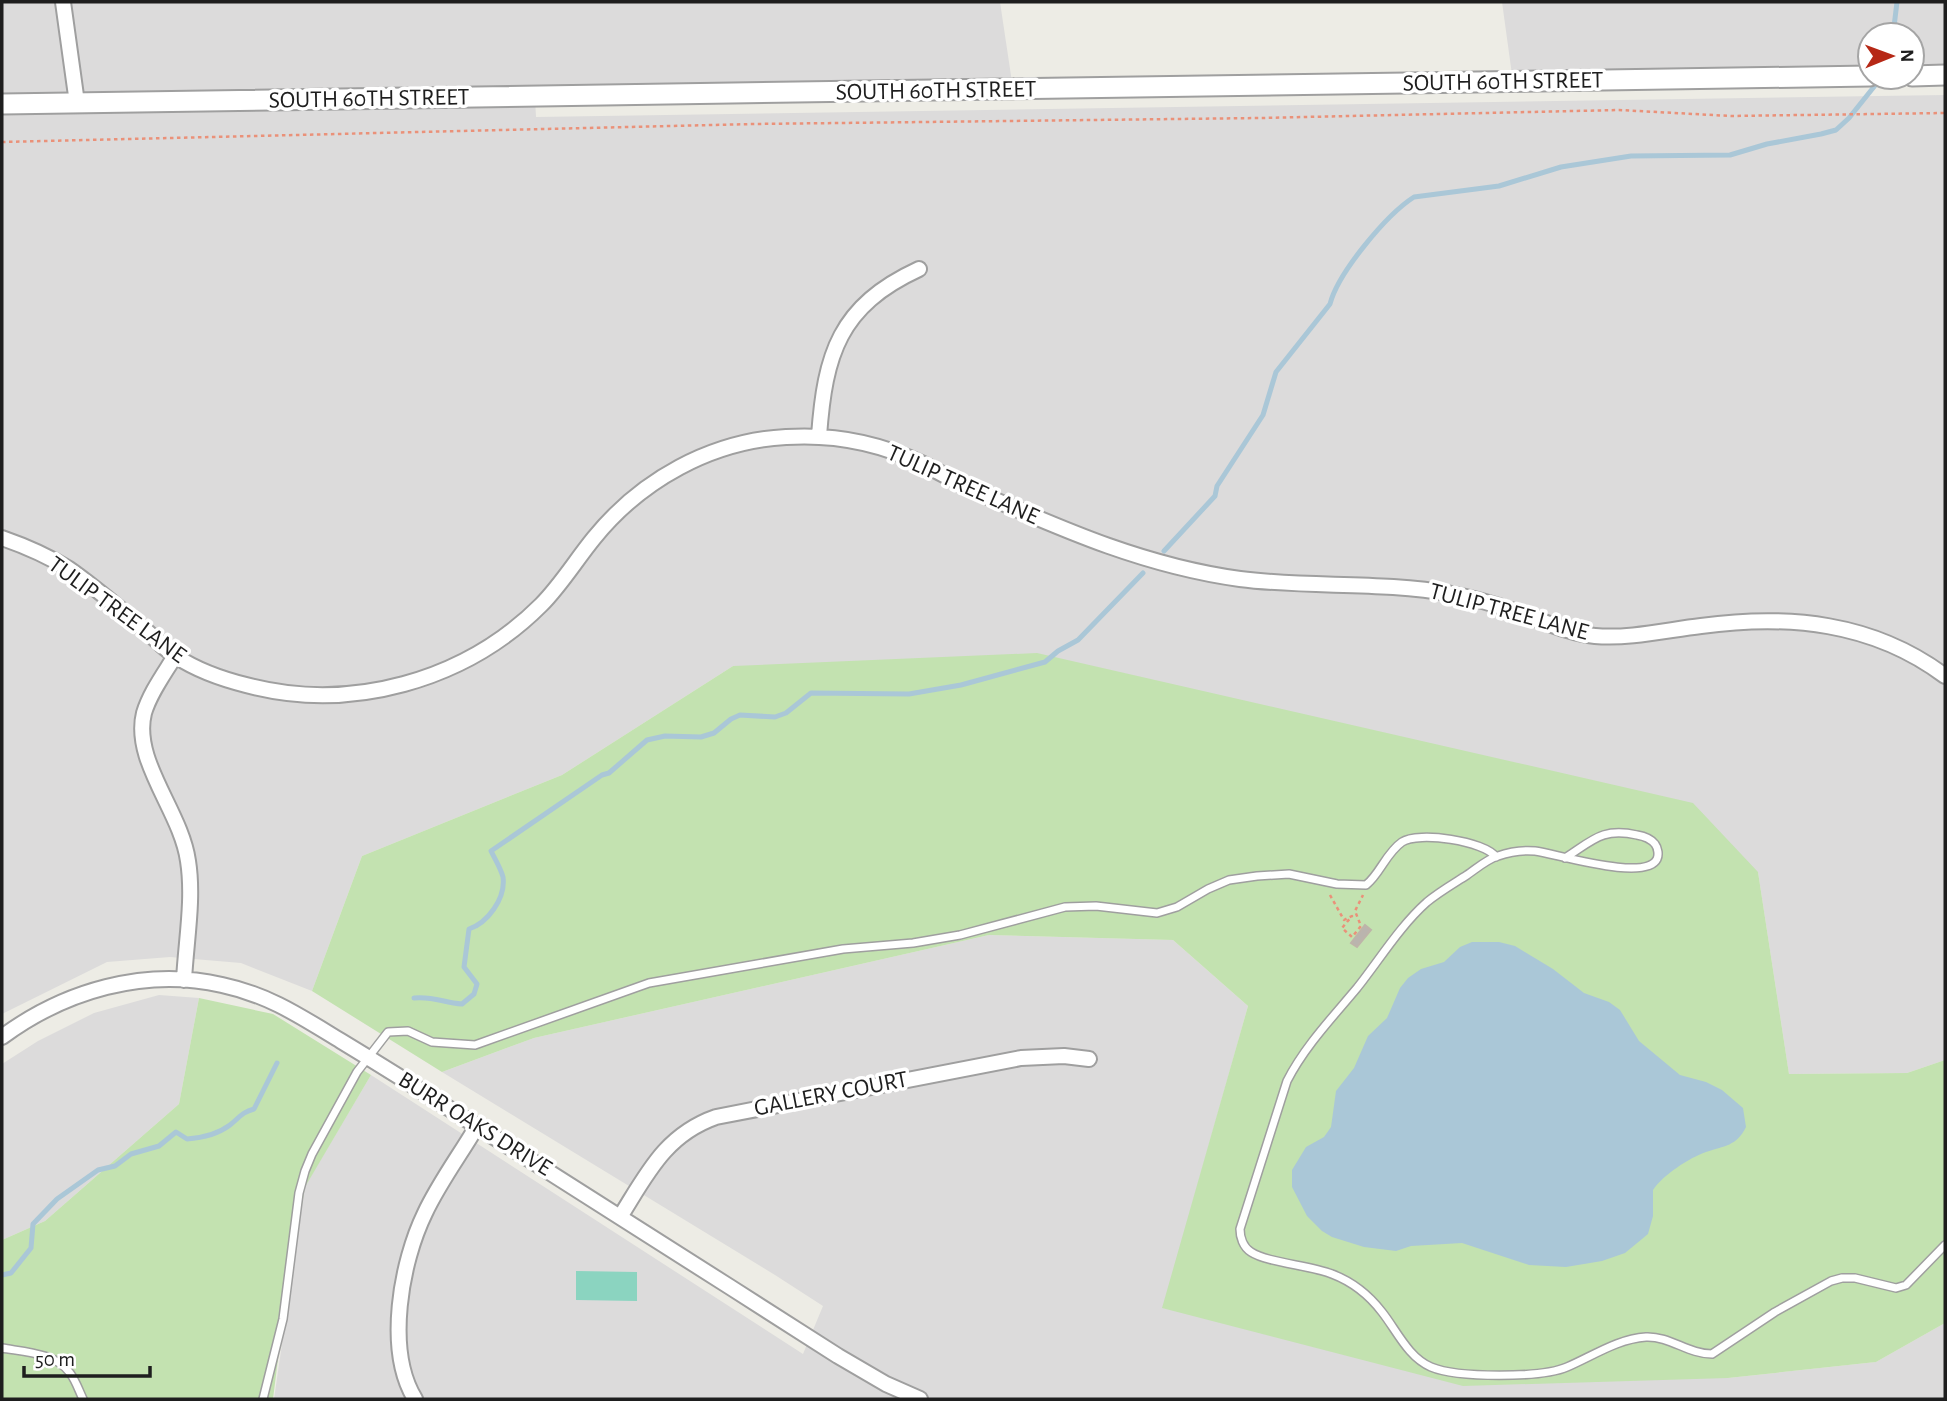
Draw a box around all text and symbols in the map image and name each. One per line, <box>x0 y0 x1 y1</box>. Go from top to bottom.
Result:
north arrow <box>1856 21 1926 91</box>
text: N <box>1897 49 1916 63</box>
street label: SOUTH 60TH STREET <box>1402 68 1604 96</box>
street label: SOUTH 60TH STREET <box>835 77 1037 105</box>
street label: SOUTH 60TH STREET <box>268 85 470 113</box>
street label: TULIP TREE LANE <box>883 441 1043 529</box>
street label: TULIP TREE LANE <box>44 552 191 668</box>
street label: TULIP TREE LANE <box>1427 579 1592 645</box>
street label: BURR OAKS DRIVE <box>394 1067 556 1181</box>
street label: GALLERY COURT <box>752 1067 910 1121</box>
scale bar <box>24 1334 150 1378</box>
text: 50 m <box>35 1349 75 1370</box>

